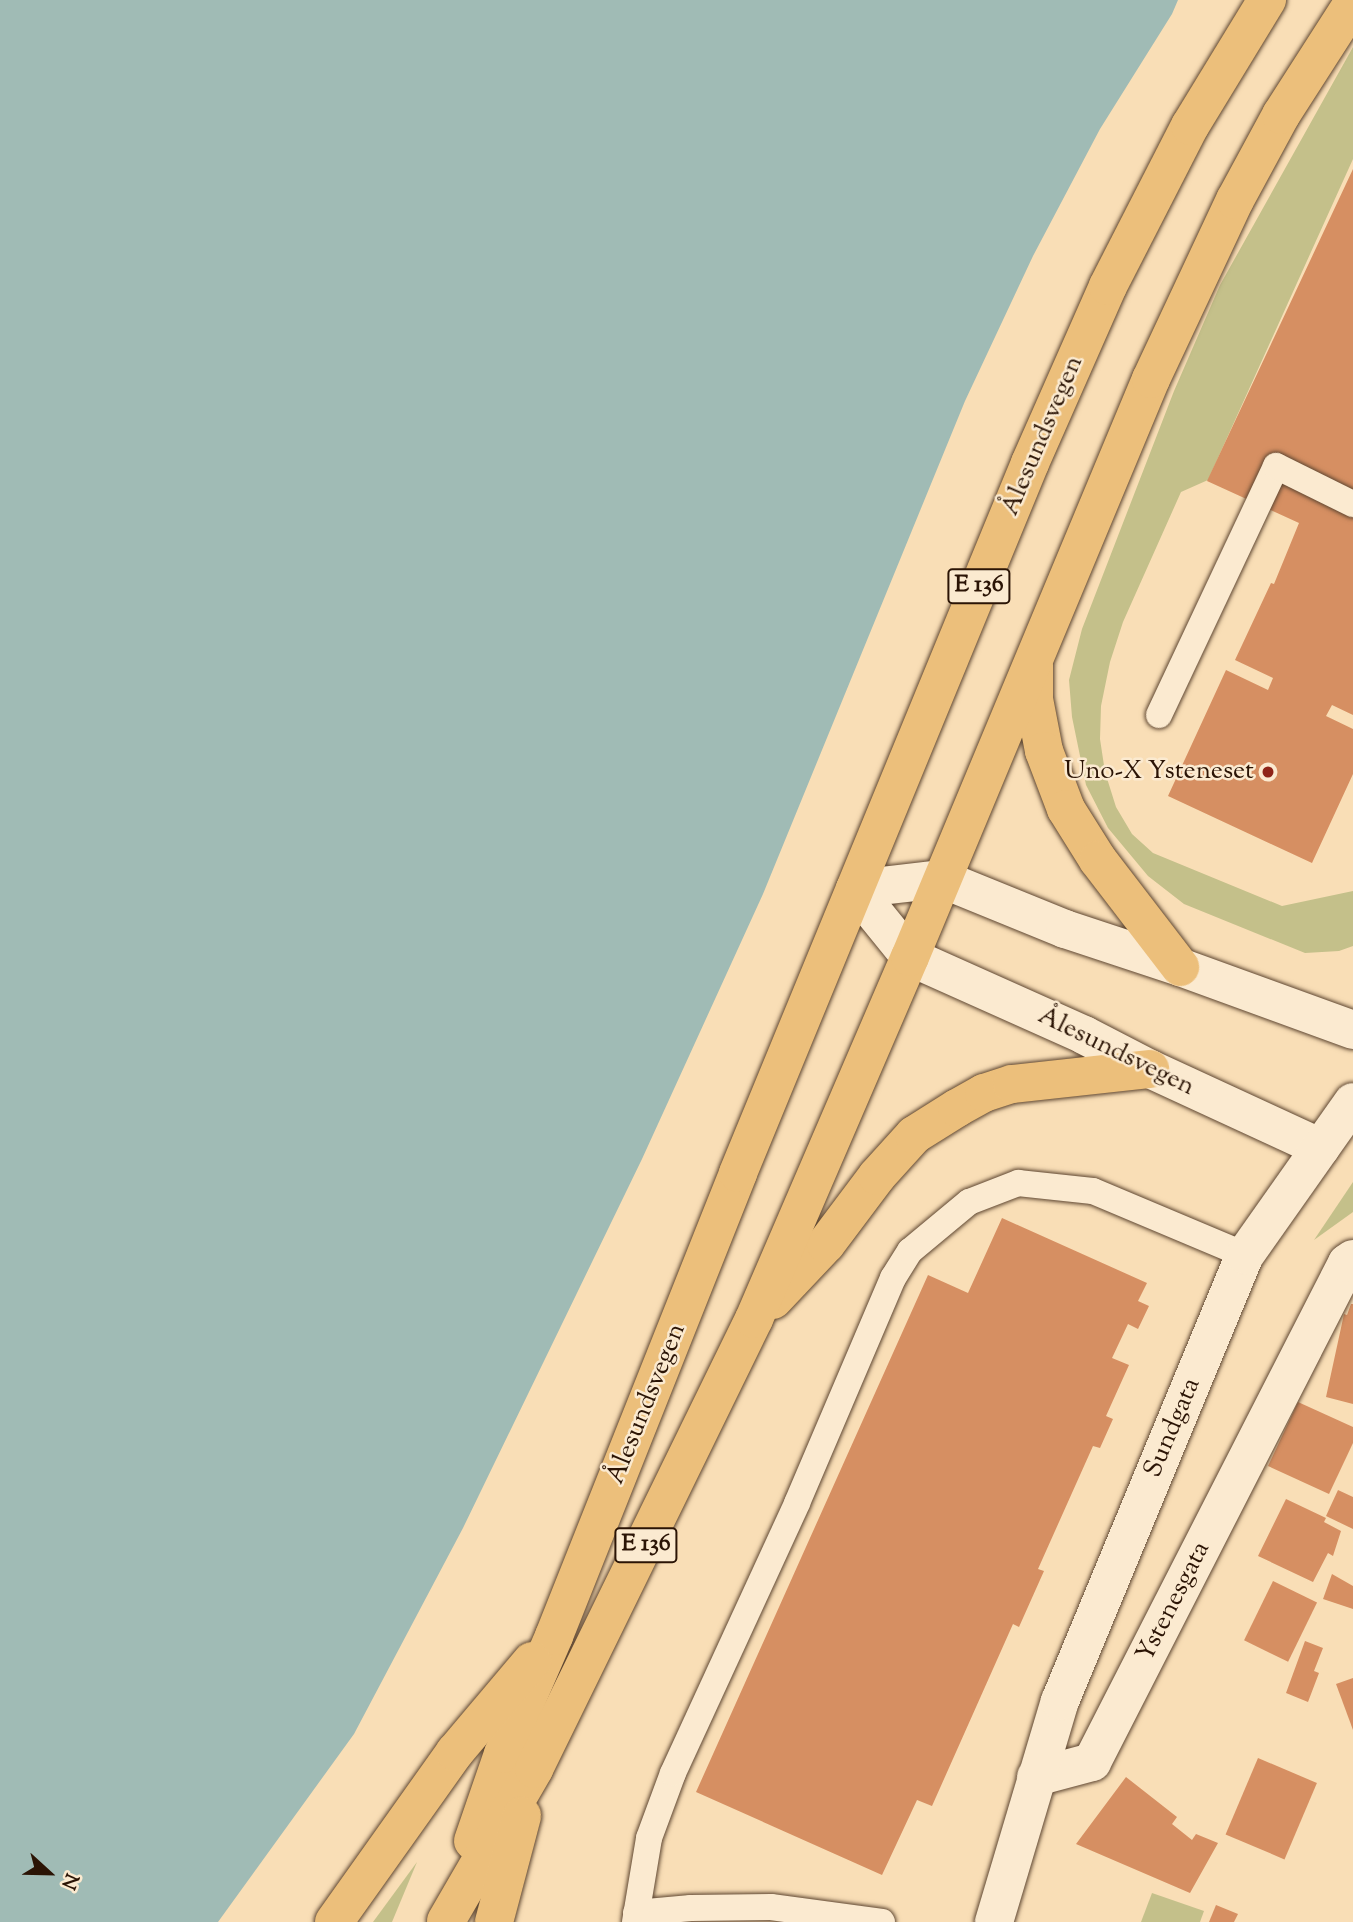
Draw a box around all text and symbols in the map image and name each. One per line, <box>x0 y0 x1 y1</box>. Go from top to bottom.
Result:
street label: Ålesundsvegen <box>995 351 1091 521</box>
road number: E 136 <box>946 566 1012 606</box>
place label: Uno-X Ysteneset <box>1064 756 1254 788</box>
marker: Uno-X Ysteneset <box>1260 764 1276 780</box>
street label: Ålesundsvegen <box>1033 1001 1199 1103</box>
street label: Ålesundsvegen <box>601 1319 693 1489</box>
street label: Sundgata <box>1138 1373 1208 1483</box>
road number: E 136 <box>613 1525 679 1566</box>
street label: Ystenesgata <box>1130 1537 1218 1667</box>
north arrow <box>14 1838 84 1908</box>
text: N <box>54 1869 84 1893</box>

